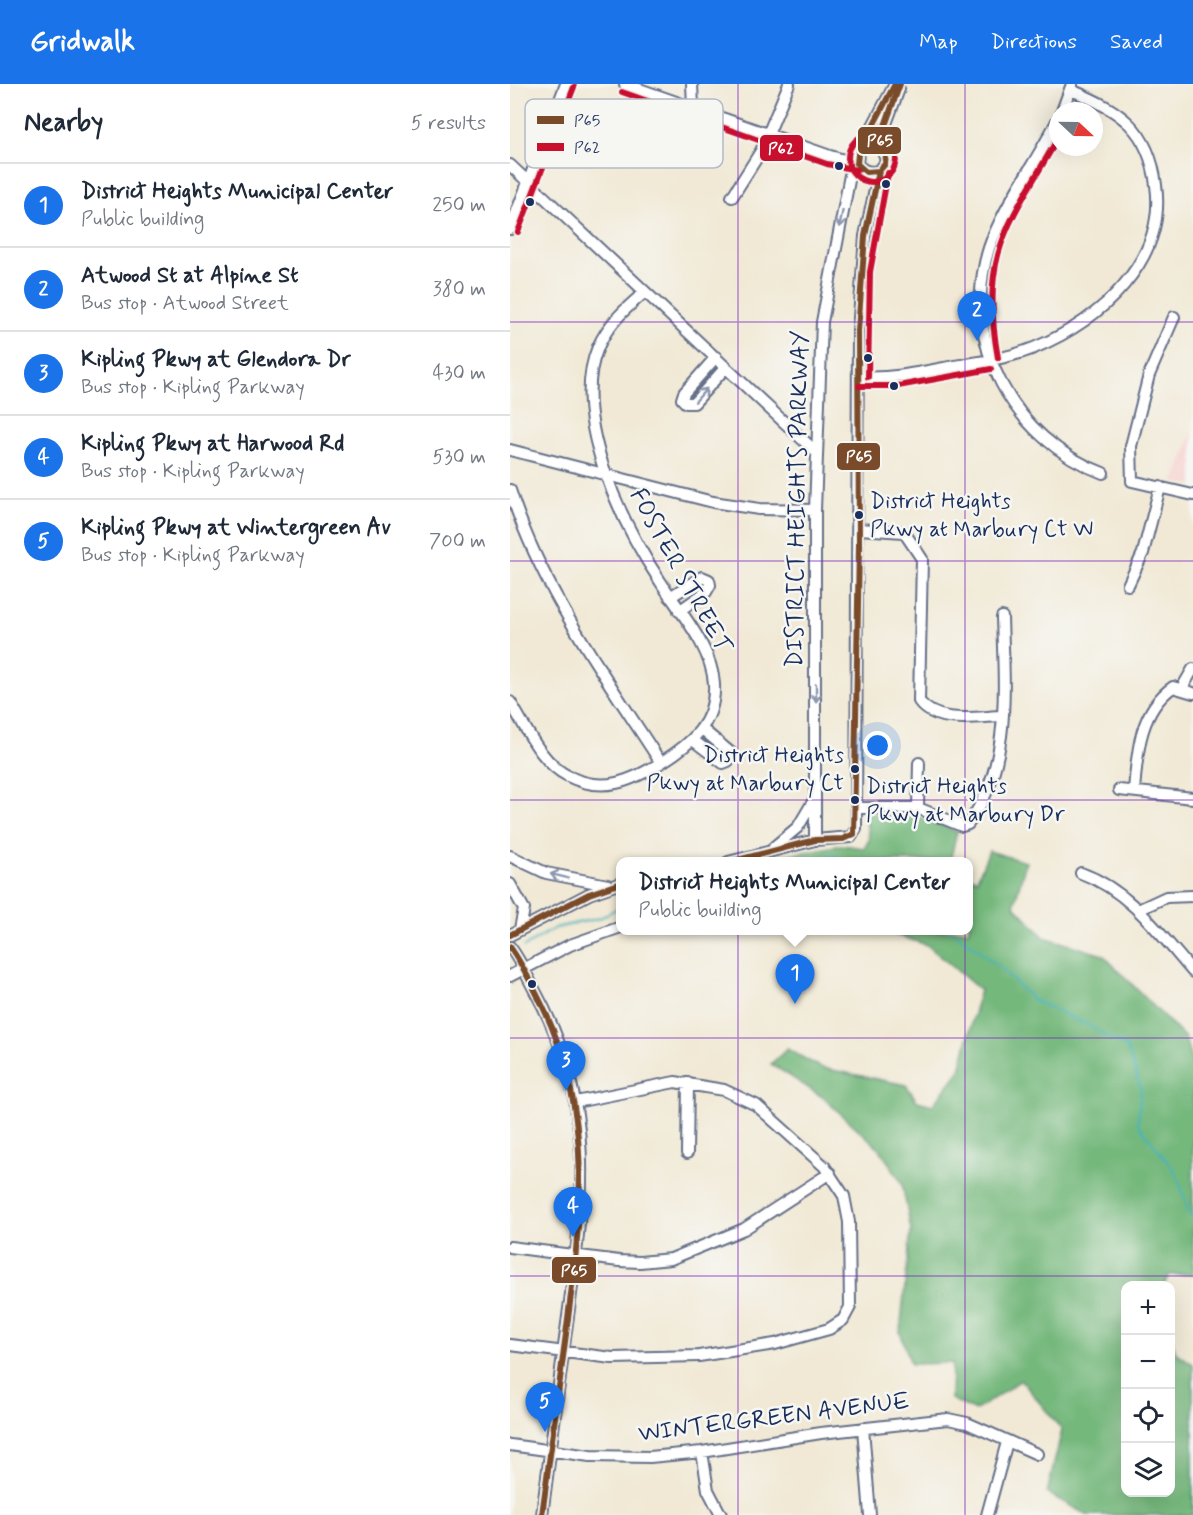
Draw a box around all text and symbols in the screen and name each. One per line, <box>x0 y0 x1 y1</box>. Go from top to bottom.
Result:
text: Gridwalk <box>30 24 135 61</box>
text: Map <box>919 28 958 56</box>
text: Directions <box>991 28 1077 56</box>
text: Saved <box>1110 28 1163 56</box>
legend <box>525 99 723 168</box>
north arrow <box>1049 102 1103 156</box>
text: Nearby <box>24 106 103 140</box>
text: 5 results <box>411 110 486 137</box>
text: P65 <box>574 111 600 132</box>
line badge: P65 <box>857 126 902 155</box>
text: P65 <box>867 131 894 152</box>
line badge: P62 <box>759 134 804 162</box>
text: P62 <box>574 138 600 159</box>
text: P62 <box>768 139 794 160</box>
unlabelled marker <box>833 160 845 172</box>
text: District Heights Municipal Center <box>81 178 394 206</box>
unlabelled marker <box>880 178 892 190</box>
text: 1 <box>39 192 48 219</box>
text: 250 m <box>432 192 486 219</box>
unlabelled marker <box>524 196 536 208</box>
text: Public building <box>81 206 204 233</box>
one-way arrow <box>835 209 846 228</box>
text: Atwood St at Alpine St <box>81 262 299 290</box>
text: 2 <box>39 276 48 303</box>
text: 380 m <box>433 276 486 303</box>
text: Bus stop · Atwood Street <box>81 290 289 317</box>
pin: 2 <box>958 292 996 341</box>
street label: DISTRICT HEIGHTS PARKWAY <box>780 330 816 668</box>
text: Kipling Pkwy at Glendora Dr <box>81 346 351 374</box>
unlabelled marker <box>862 352 874 364</box>
text: 3 <box>39 360 48 387</box>
text: 430 m <box>433 360 486 387</box>
text: Bus stop · Kipling Parkway <box>81 374 305 401</box>
unlabelled marker <box>888 380 900 392</box>
one-way arrow <box>694 388 708 403</box>
text: Kipling Pkwy at Harwood Rd <box>81 430 344 458</box>
line badge: P65 <box>836 442 881 471</box>
text: 4 <box>38 444 49 471</box>
text: 530 m <box>432 444 486 471</box>
text: P65 <box>846 447 873 468</box>
text: Bus stop · Kipling Parkway <box>81 458 305 485</box>
street label: FOSTER STREET <box>622 483 738 660</box>
place label: District Heights Pkwy at Marbury Ct W <box>870 488 1093 544</box>
marker: District Heights Pkwy at Marbury Ct W <box>853 509 865 521</box>
text: Kipling Pkwy at Wintergreen Av <box>81 514 391 542</box>
text: 5 <box>38 528 50 555</box>
text: 700 m <box>429 528 486 555</box>
text: Bus stop · Kipling Parkway <box>81 542 305 569</box>
one-way arrow <box>810 683 822 703</box>
your location <box>863 731 892 760</box>
place label: District Heights Pkwy at Marbury Ct <box>647 742 844 798</box>
marker: District Heights Pkwy at Marbury Ct <box>849 763 861 775</box>
place label: District Heights Pkwy at Marbury Dr <box>866 773 1065 829</box>
marker: District Heights Pkwy at Marbury Dr <box>849 794 861 806</box>
popup <box>616 857 973 935</box>
text: District Heights Municipal Center <box>638 869 951 897</box>
one-way arrow <box>550 870 569 882</box>
text: Public building <box>638 897 761 924</box>
pin: 1 <box>776 954 814 1004</box>
unlabelled marker <box>526 978 538 990</box>
pin: 3 <box>546 1042 586 1091</box>
pin: 4 <box>554 1188 592 1237</box>
line badge: P65 <box>551 1256 597 1284</box>
text: P65 <box>561 1261 588 1282</box>
map controls <box>1121 1281 1175 1497</box>
button: + <box>1121 1281 1175 1335</box>
button: − <box>1121 1335 1175 1389</box>
pin: 5 <box>525 1382 564 1432</box>
street label: WINTERGREEN AVENUE <box>637 1386 911 1450</box>
button: locate <box>1121 1389 1175 1443</box>
button: layers <box>1121 1443 1175 1497</box>

